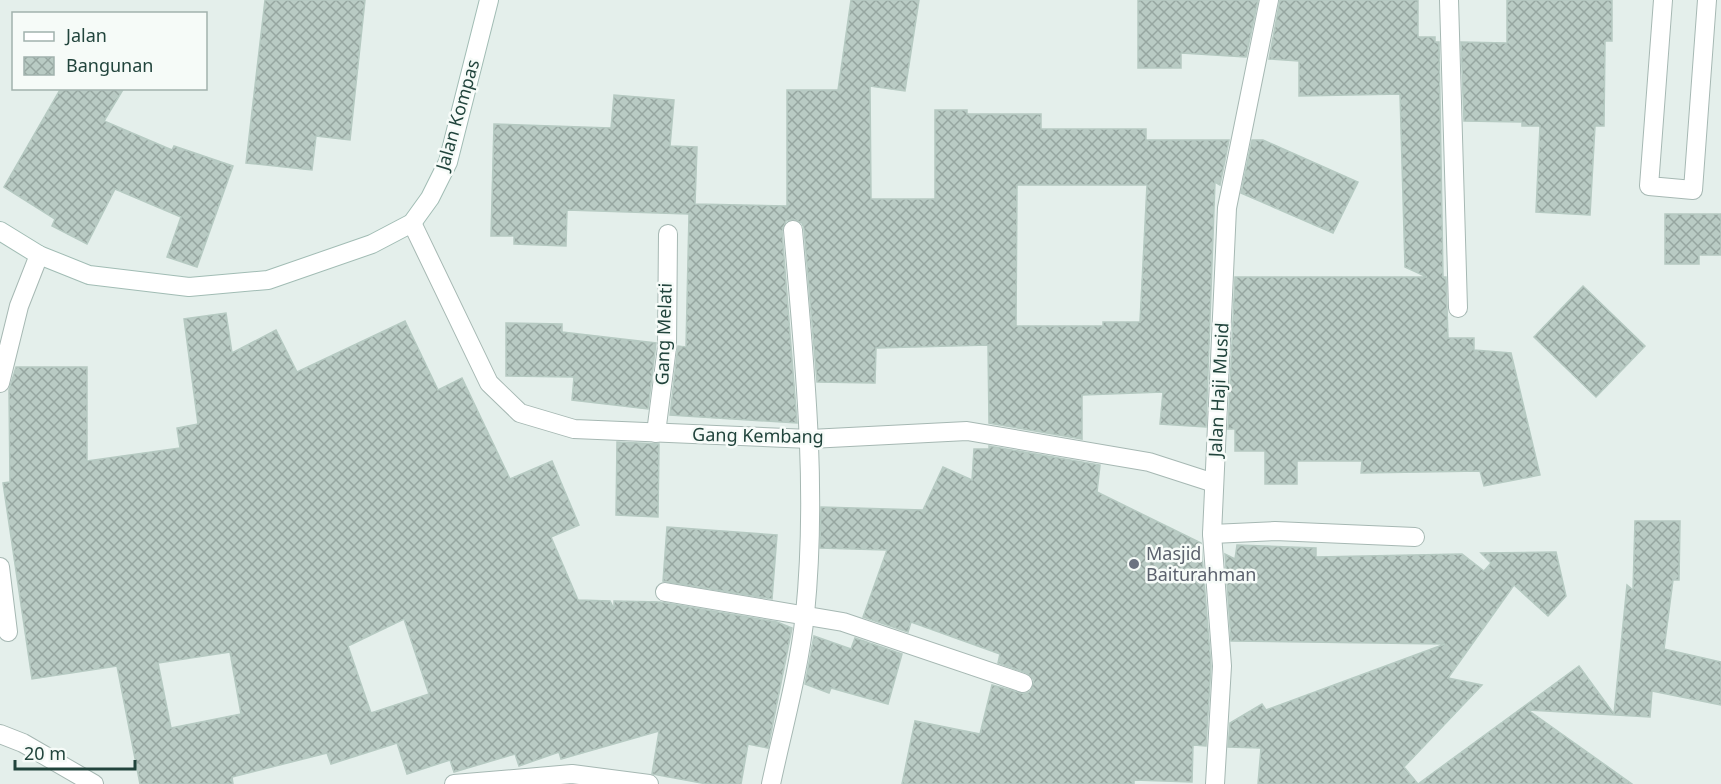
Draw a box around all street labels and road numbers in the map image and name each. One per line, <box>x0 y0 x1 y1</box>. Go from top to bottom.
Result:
street label: Jalan Kompas <box>429 57 484 175</box>
street label: Gang Melati <box>649 282 677 386</box>
street label: Jalan Haji Musid <box>1202 322 1234 460</box>
street label: Gang Kembang <box>692 422 824 448</box>

